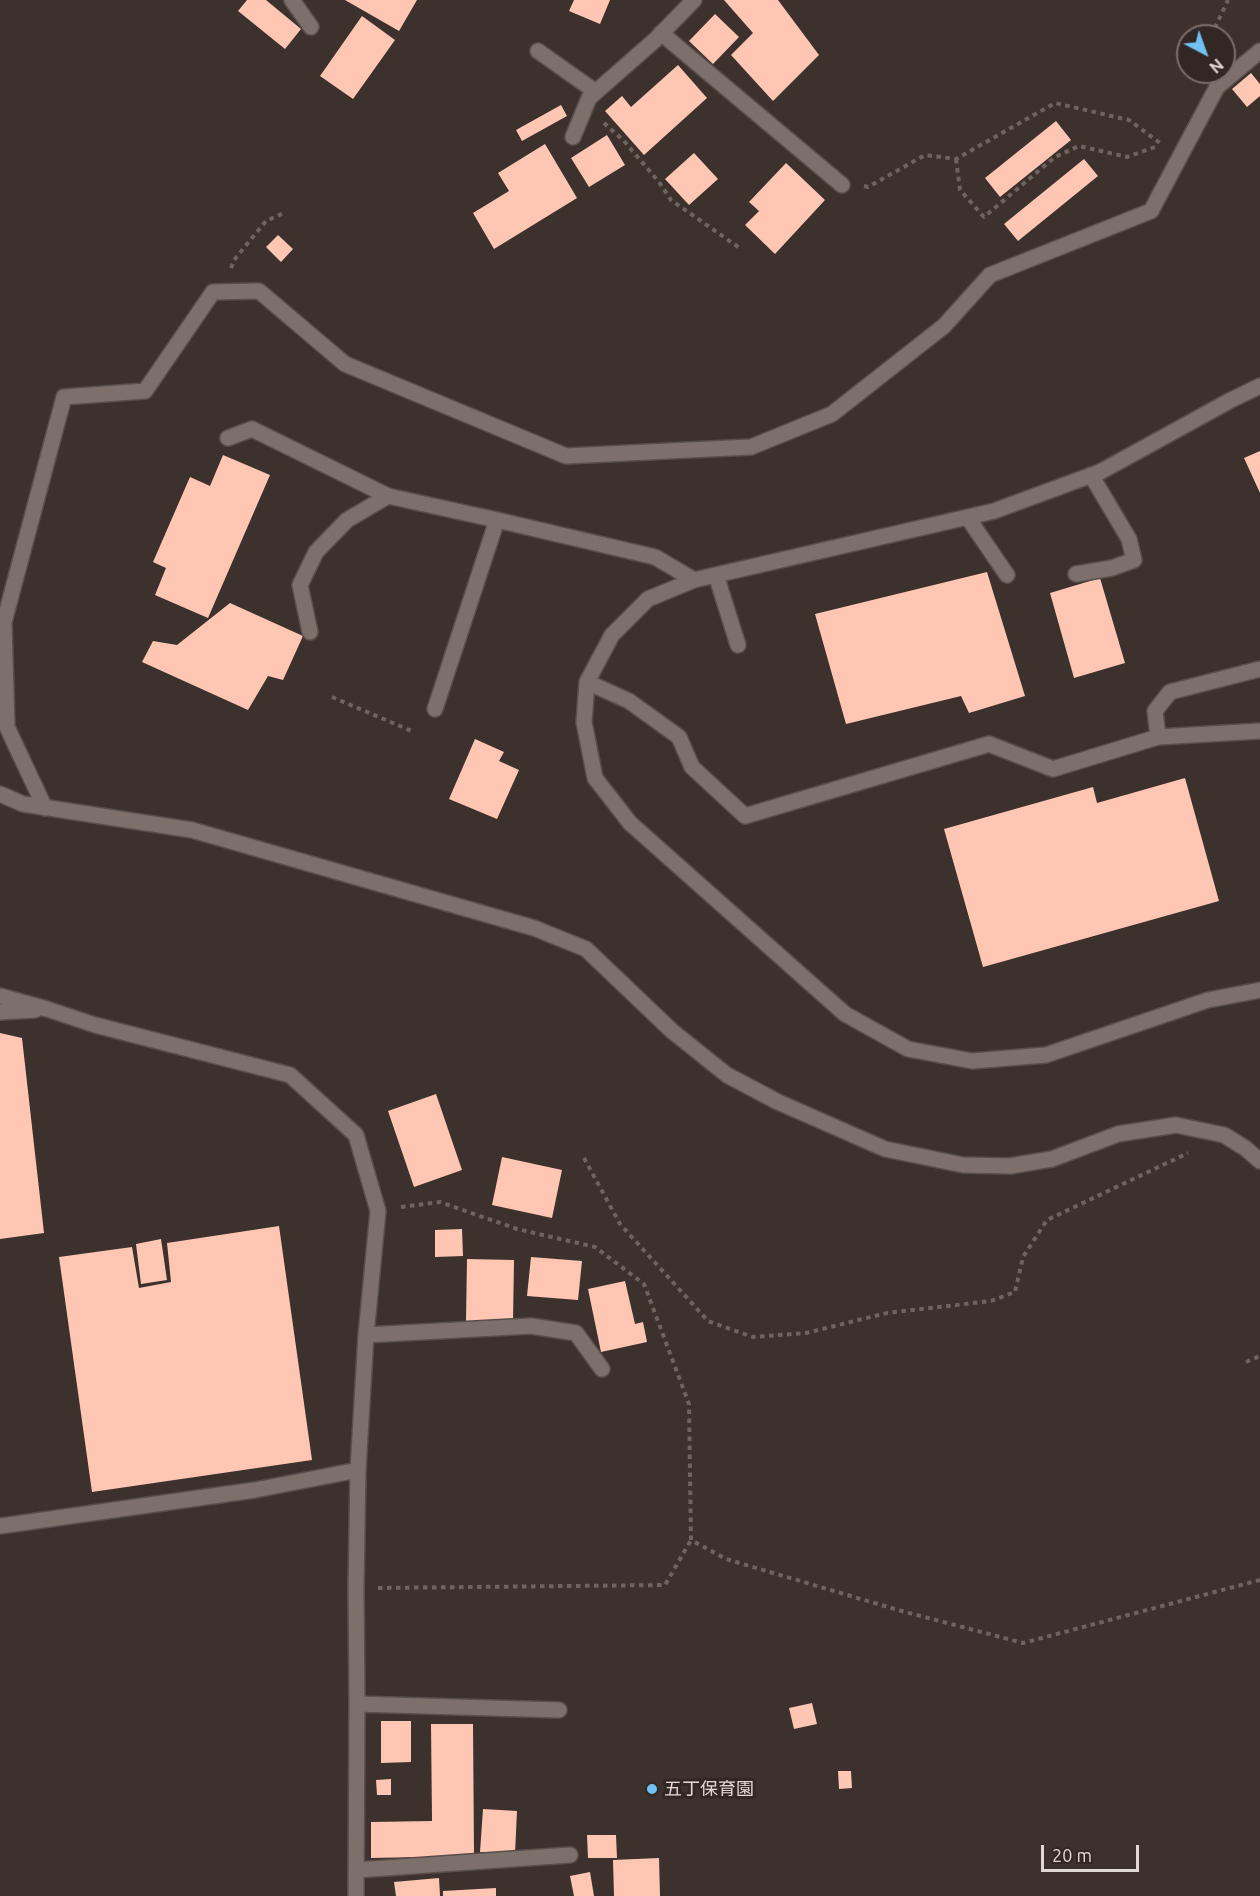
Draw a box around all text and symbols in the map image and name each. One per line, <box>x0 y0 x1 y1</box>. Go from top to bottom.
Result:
north arrow <box>1176 24 1236 84</box>
text: N <box>1206 55 1227 77</box>
place label: 五丁保育園 <box>664 1778 754 1800</box>
marker: 五丁保育園 <box>645 1782 659 1796</box>
scale bar <box>1044 1833 1142 1871</box>
text: 20 m <box>1052 1845 1092 1865</box>

